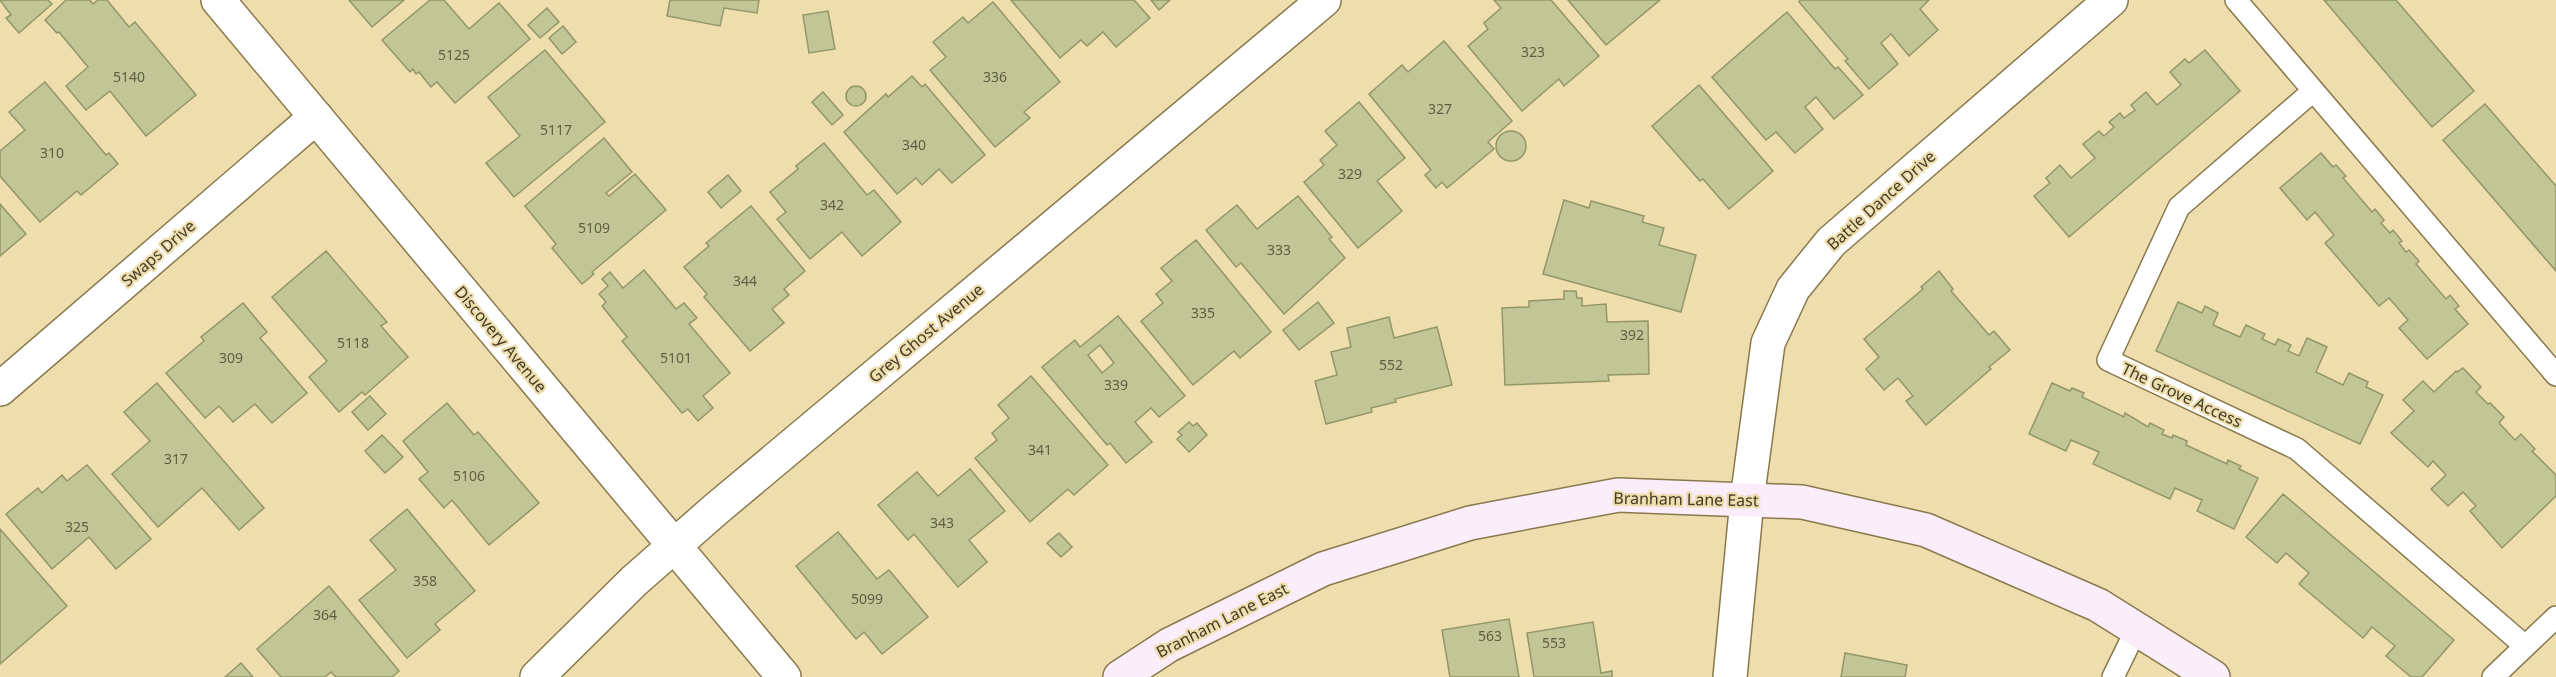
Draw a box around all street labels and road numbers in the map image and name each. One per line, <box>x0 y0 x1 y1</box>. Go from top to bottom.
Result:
street label: Battle Dance Drive <box>1822 145 1940 255</box>
street label: Swaps Drive <box>116 215 200 291</box>
street label: Grey Ghost Avenue <box>864 278 988 388</box>
street label: Discovery Avenue <box>450 281 552 397</box>
street label: The Grove Access <box>2118 357 2246 433</box>
street label: Branham Lane East <box>1613 487 1759 511</box>
street label: Branham Lane East <box>1152 577 1292 663</box>

